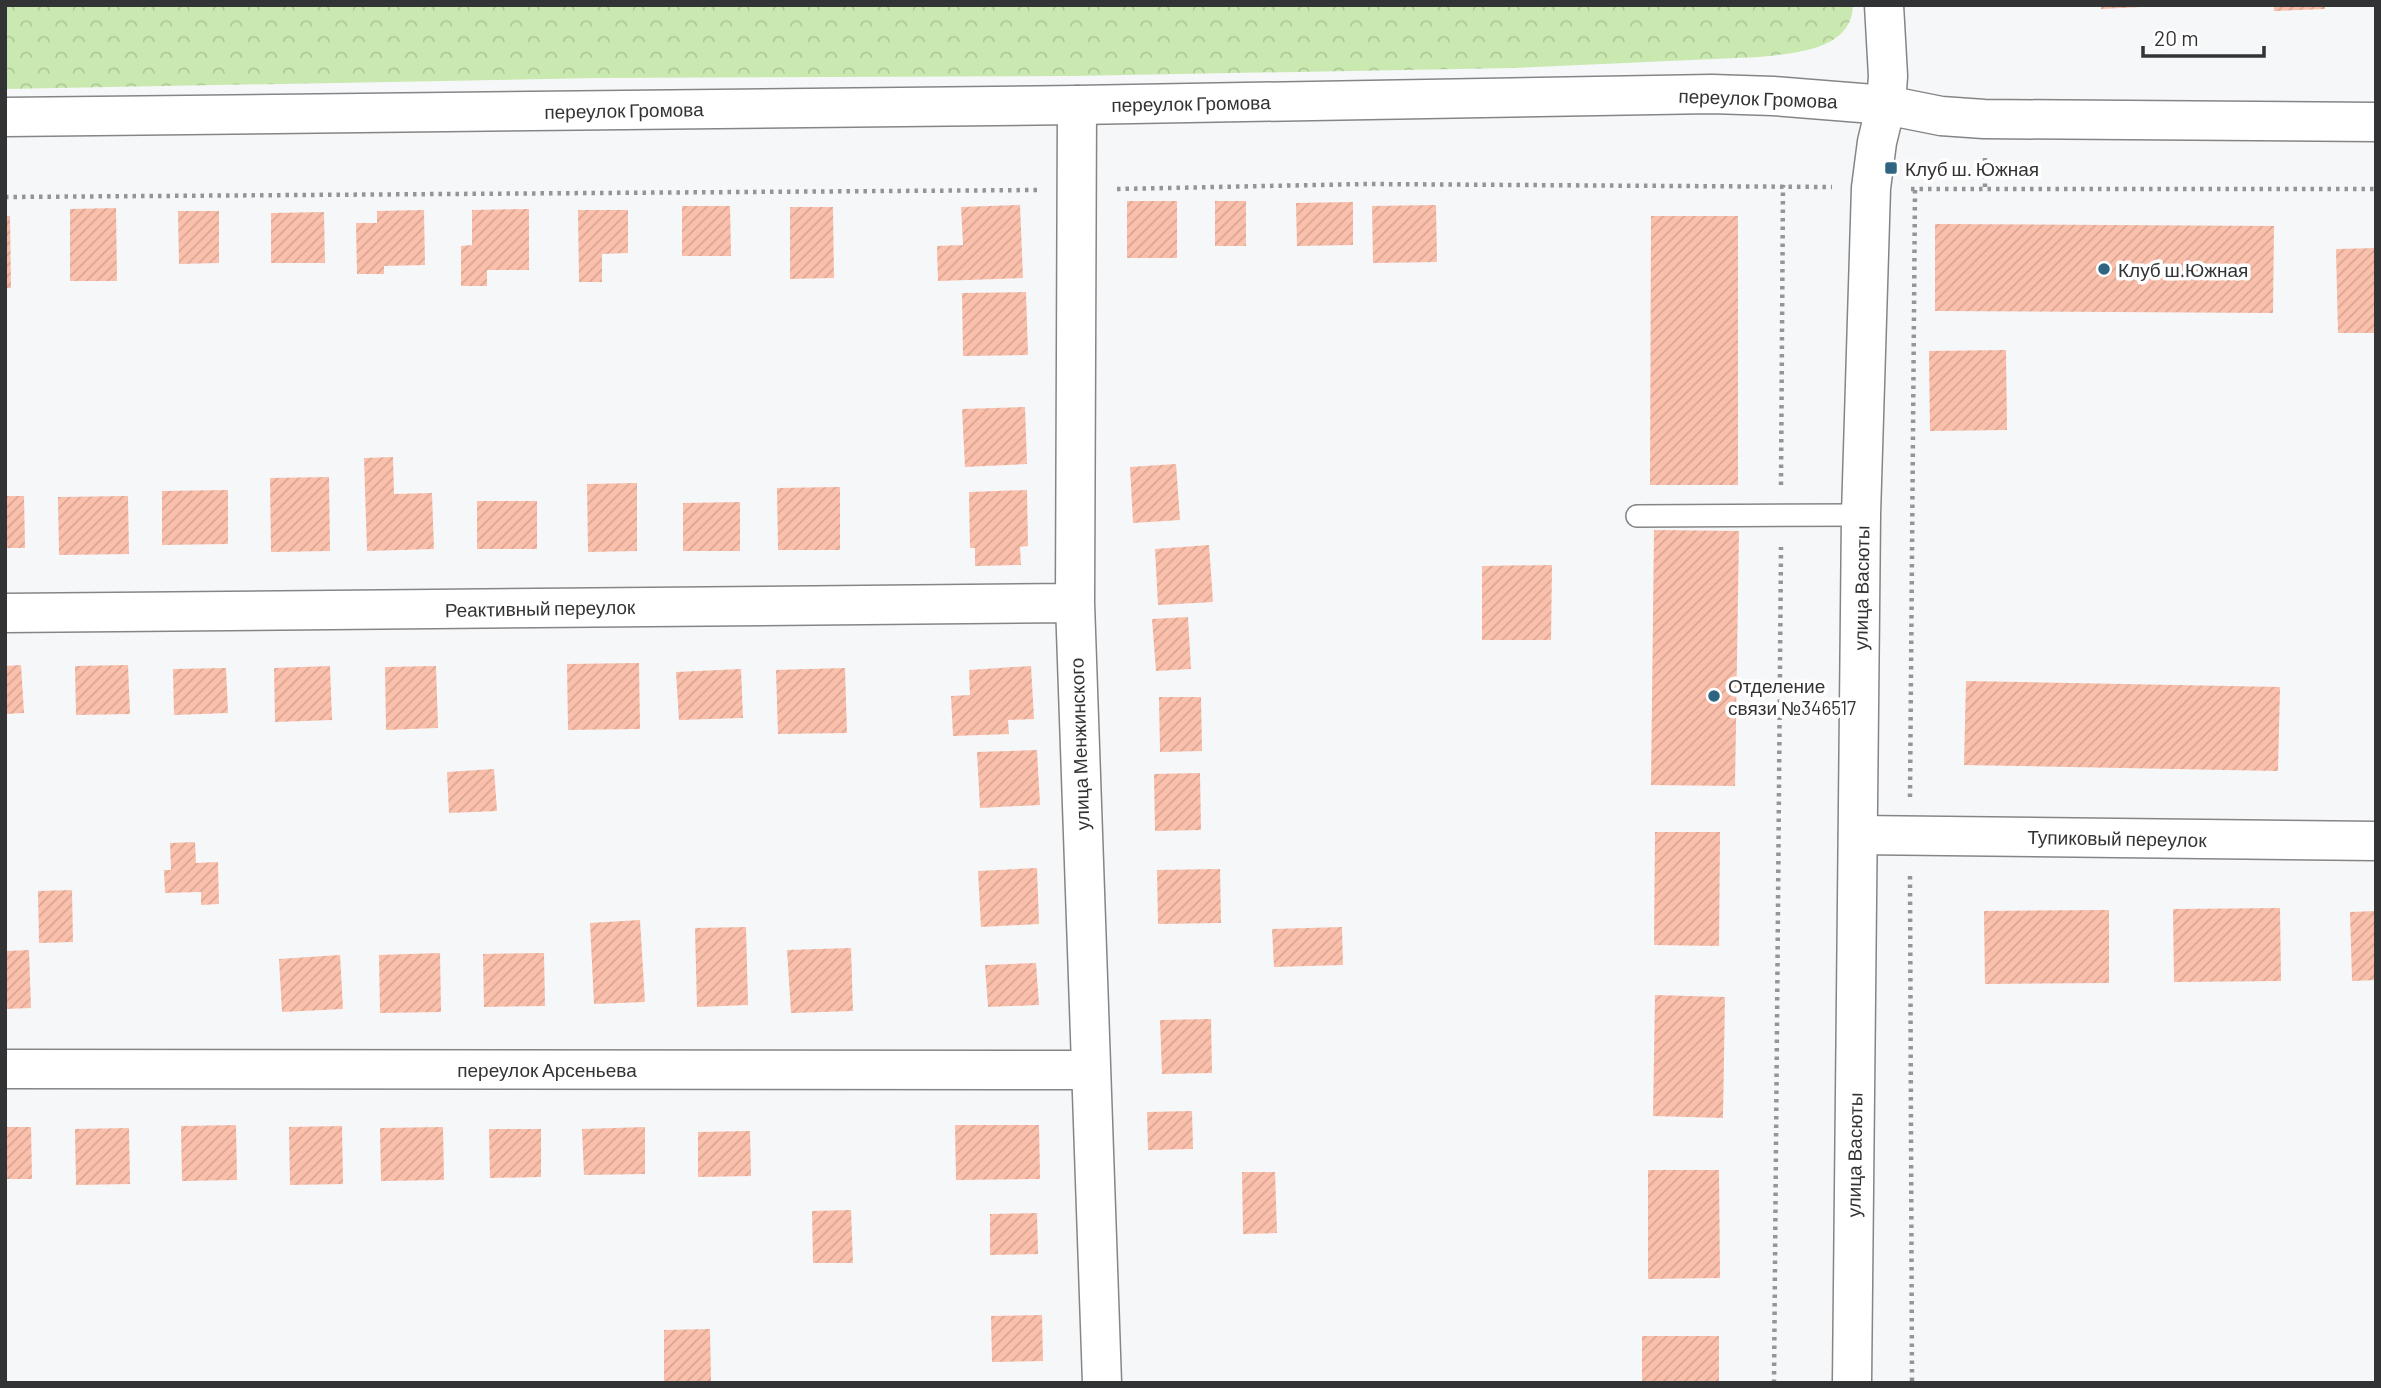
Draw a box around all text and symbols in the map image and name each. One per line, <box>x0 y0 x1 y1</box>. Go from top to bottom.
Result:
scale bar <box>2143 14 2264 58</box>
text: 20 m <box>2154 25 2199 50</box>
street label: переулок Громова <box>1678 84 1838 112</box>
street label: переулок Громова <box>1111 90 1271 116</box>
street label: переулок Громова <box>544 97 704 123</box>
place label: Клуб ш. Южная <box>1905 157 2039 180</box>
marker: Клуб ш. Южная <box>1883 160 1899 176</box>
place label: Клуб ш.Южная <box>2118 258 2248 281</box>
marker: Клуб ш.Южная <box>2096 261 2112 277</box>
street label: улица Васюты <box>1848 525 1874 651</box>
street label: Реактивный переулок <box>445 595 636 621</box>
street label: улица Менжинского <box>1064 657 1094 831</box>
place label: Отделение связи №346517 <box>1728 674 1856 719</box>
marker: Отделение связи №346517 <box>1706 688 1722 704</box>
street label: Тупиковый переулок <box>2027 825 2207 851</box>
street label: переулок Арсеньева <box>457 1058 637 1081</box>
street label: улица Васюты <box>1841 1092 1867 1218</box>

